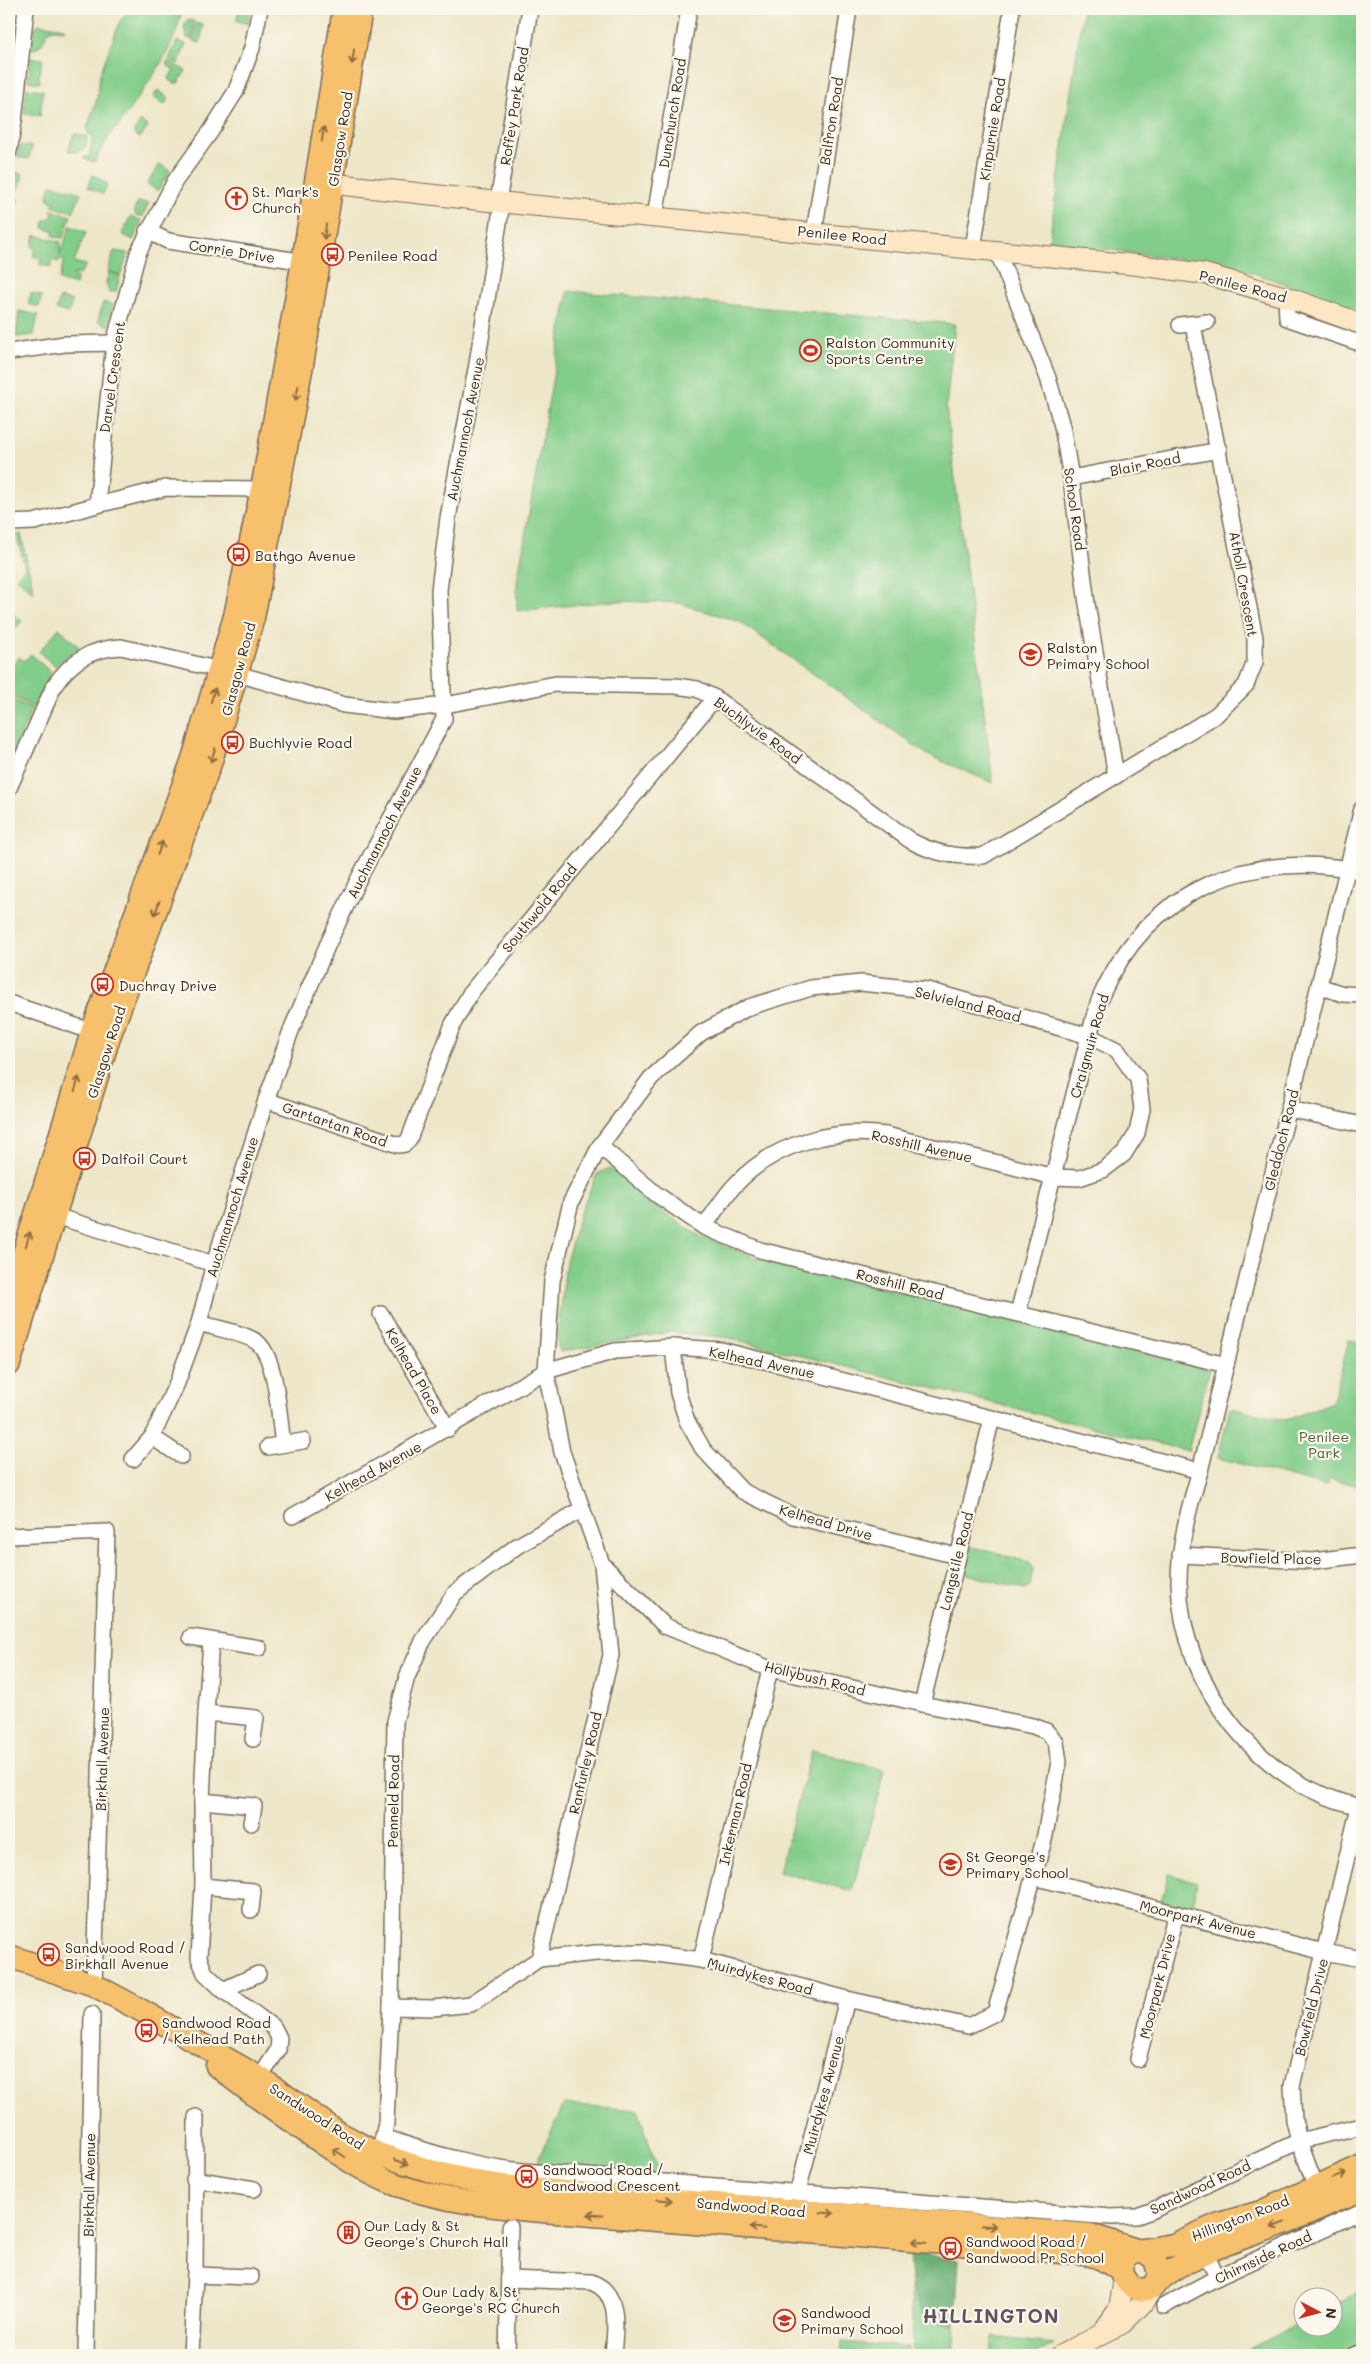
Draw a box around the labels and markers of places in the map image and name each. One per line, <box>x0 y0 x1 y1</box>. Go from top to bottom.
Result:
place label: St. Mark's Church <box>252 182 319 217</box>
church icon: St. Mark's Church <box>224 187 248 211</box>
bus stop icon: Penilee Road <box>320 243 344 267</box>
place label: Penilee Road <box>348 246 438 265</box>
place label: Ralston Community Sports Centre <box>826 333 955 368</box>
sports icon: Ralston Community Sports Centre <box>798 338 822 362</box>
bus stop icon: Bathgo Avenue <box>227 543 251 567</box>
place label: Bathgo Avenue <box>255 546 356 565</box>
place label: Ralston Primary School <box>1047 638 1150 673</box>
school or university icon: Ralston Primary School <box>1019 643 1043 667</box>
bus stop icon: Buchlyvie Road <box>221 730 245 754</box>
place label: Buchlyvie Road <box>249 733 352 752</box>
bus stop icon: Duchray Drive <box>91 973 115 997</box>
place label: Duchray Drive <box>119 976 217 995</box>
bus stop icon: Dalfoil Court <box>73 1146 97 1170</box>
place label: Dalfoil Court <box>101 1149 188 1168</box>
place label: St George's Primary School <box>966 1847 1069 1882</box>
school or university icon: St George's Primary School <box>938 1852 962 1876</box>
place label: Sandwood Road / Birkhall Avenue <box>65 1938 186 1973</box>
bus stop icon: Sandwood Road / Birkhall Avenue <box>37 1943 61 1967</box>
place label: Sandwood Road / Kelhead Path <box>162 2013 271 2048</box>
bus stop icon: Sandwood Road / Kelhead Path <box>134 2018 158 2042</box>
place label: Sandwood Road / Sandwood Crescent <box>543 2160 680 2195</box>
bus stop icon: Sandwood Road / Sandwood Crescent <box>515 2165 539 2189</box>
place label: Our Lady & St George's Church Hall <box>364 2216 508 2251</box>
building icon: Our Lady & St George's Church Hall <box>336 2221 360 2245</box>
place label: Sandwood Road / Sandwood Pr School <box>966 2232 1104 2267</box>
bus stop icon: Sandwood Road / Sandwood Pr School <box>938 2237 962 2261</box>
place label: Our Lady & St George's RC Church <box>422 2282 560 2317</box>
church icon: Our Lady & St George's RC Church <box>394 2287 418 2311</box>
place label: Sandwood Primary School <box>801 2303 904 2338</box>
school or university icon: Sandwood Primary School <box>773 2308 797 2332</box>

